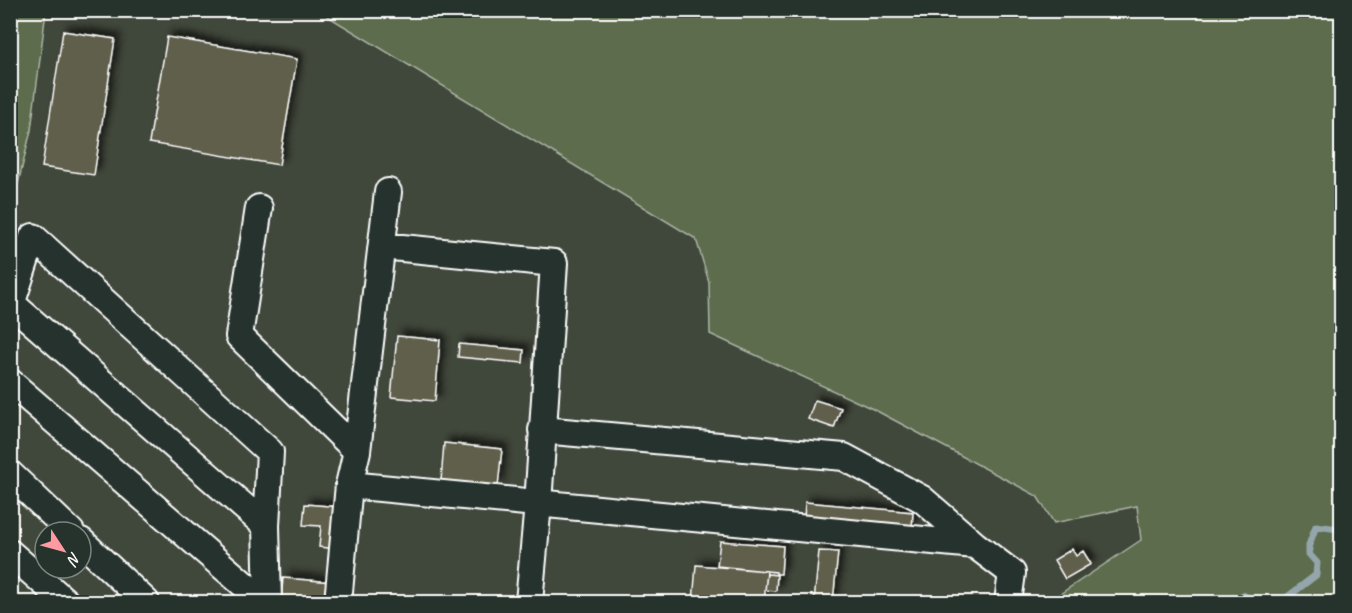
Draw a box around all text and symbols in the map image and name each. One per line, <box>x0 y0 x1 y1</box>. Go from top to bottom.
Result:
north arrow <box>33 520 93 580</box>
text: N <box>62 548 85 571</box>

